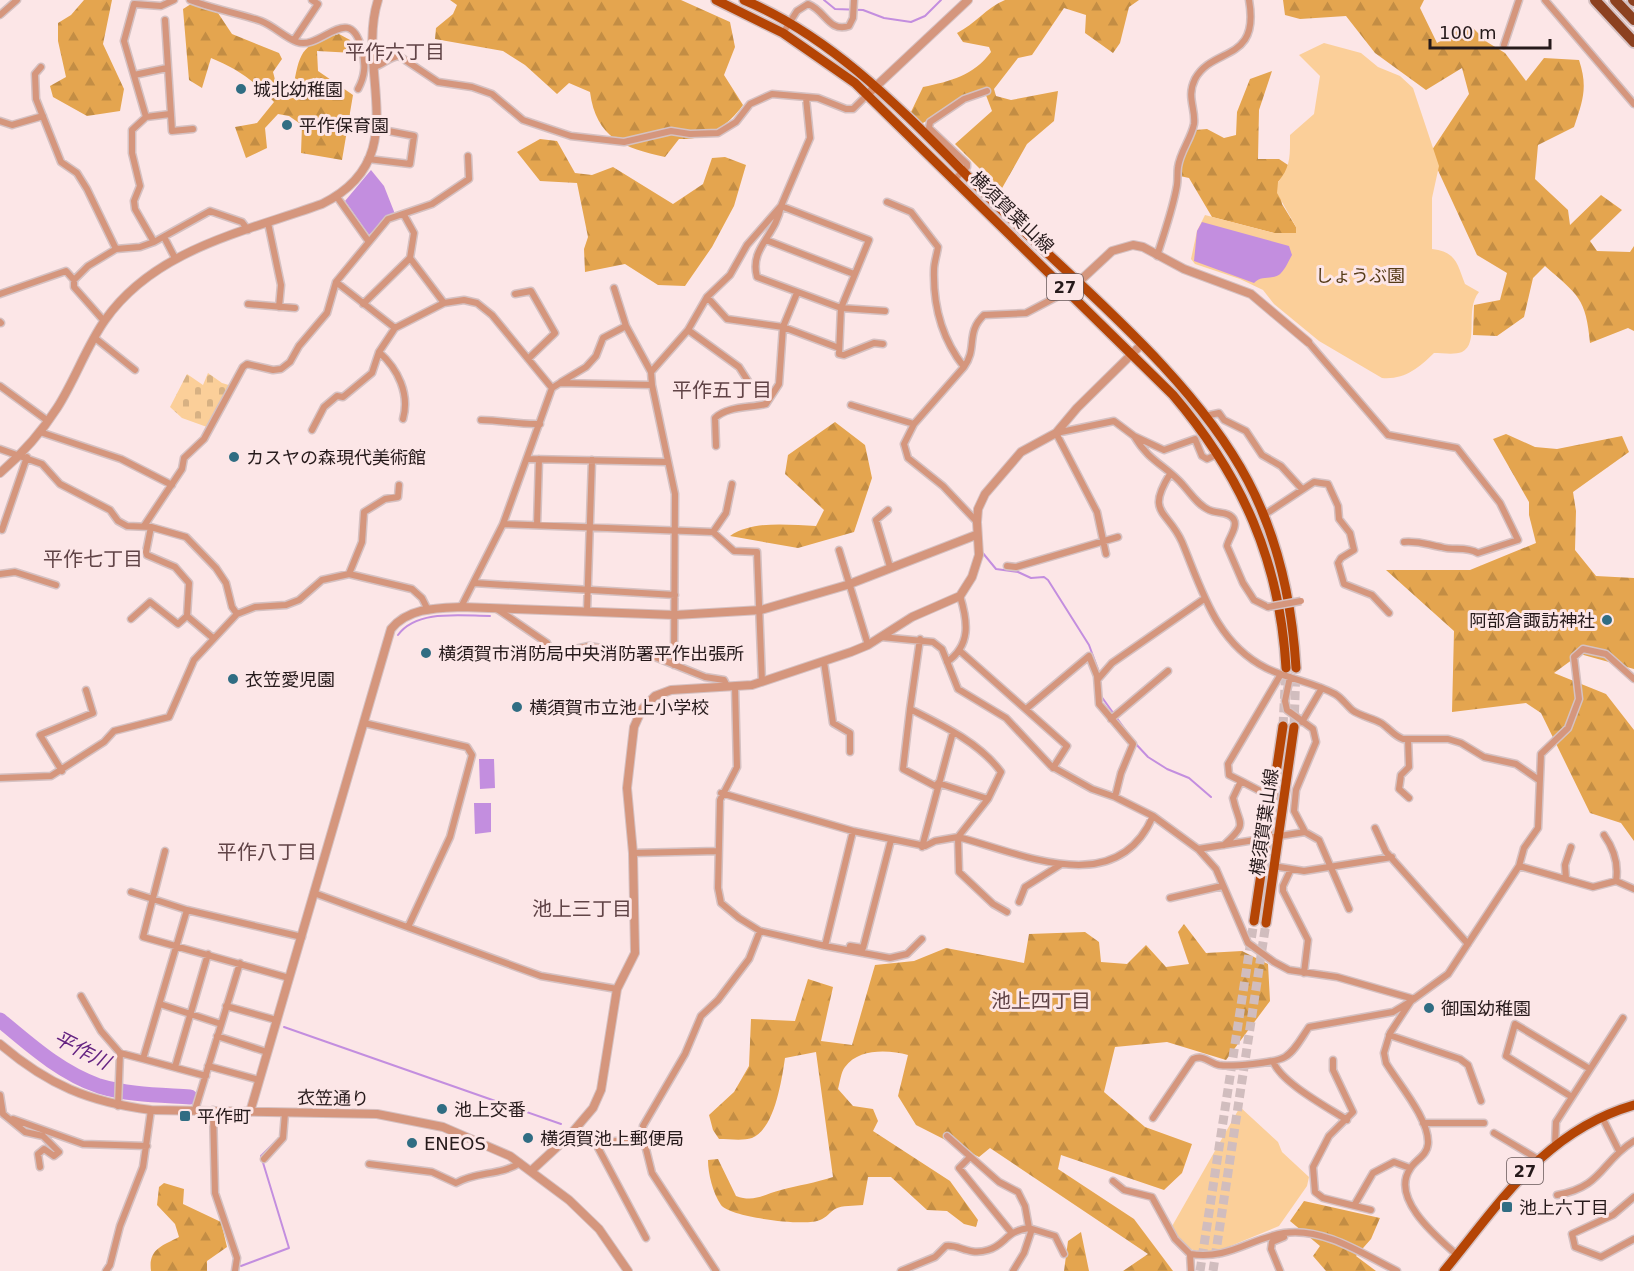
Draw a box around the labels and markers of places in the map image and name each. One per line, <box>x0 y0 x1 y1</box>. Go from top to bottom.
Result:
place label: 城北幼稚園 <box>253 79 343 100</box>
marker: 城北幼稚園 <box>234 82 248 96</box>
place label: 平作保育園 <box>299 115 389 136</box>
marker: 平作保育園 <box>280 118 294 132</box>
place label: カスヤの森現代美術館 <box>246 447 426 468</box>
marker: カスヤの森現代美術館 <box>227 450 241 464</box>
place label: 阿部倉諏訪神社 <box>1469 610 1595 631</box>
marker: 阿部倉諏訪神社 <box>1600 613 1614 627</box>
place label: 横須賀市消防局中央消防署平作出張所 <box>438 643 744 664</box>
marker: 横須賀市消防局中央消防署平作出張所 <box>419 646 433 660</box>
place label: 衣笠愛児園 <box>245 669 335 690</box>
marker: 衣笠愛児園 <box>226 672 240 686</box>
place label: 横須賀市立池上小学校 <box>529 697 709 718</box>
marker: 横須賀市立池上小学校 <box>510 700 524 714</box>
place label: 御国幼稚園 <box>1441 998 1531 1019</box>
marker: 御国幼稚園 <box>1422 1001 1436 1015</box>
place label: 池上交番 <box>454 1099 526 1120</box>
marker: 池上交番 <box>435 1102 449 1116</box>
place label: 平作町 <box>197 1106 251 1127</box>
marker: 平作町 <box>178 1109 192 1123</box>
place label: 横須賀池上郵便局 <box>540 1128 684 1149</box>
marker: 横須賀池上郵便局 <box>521 1131 535 1145</box>
place label: ENEOS <box>424 1133 486 1154</box>
marker: ENEOS <box>405 1136 419 1150</box>
place label: 池上六丁目 <box>1519 1197 1609 1218</box>
marker: 池上六丁目 <box>1500 1200 1514 1214</box>

